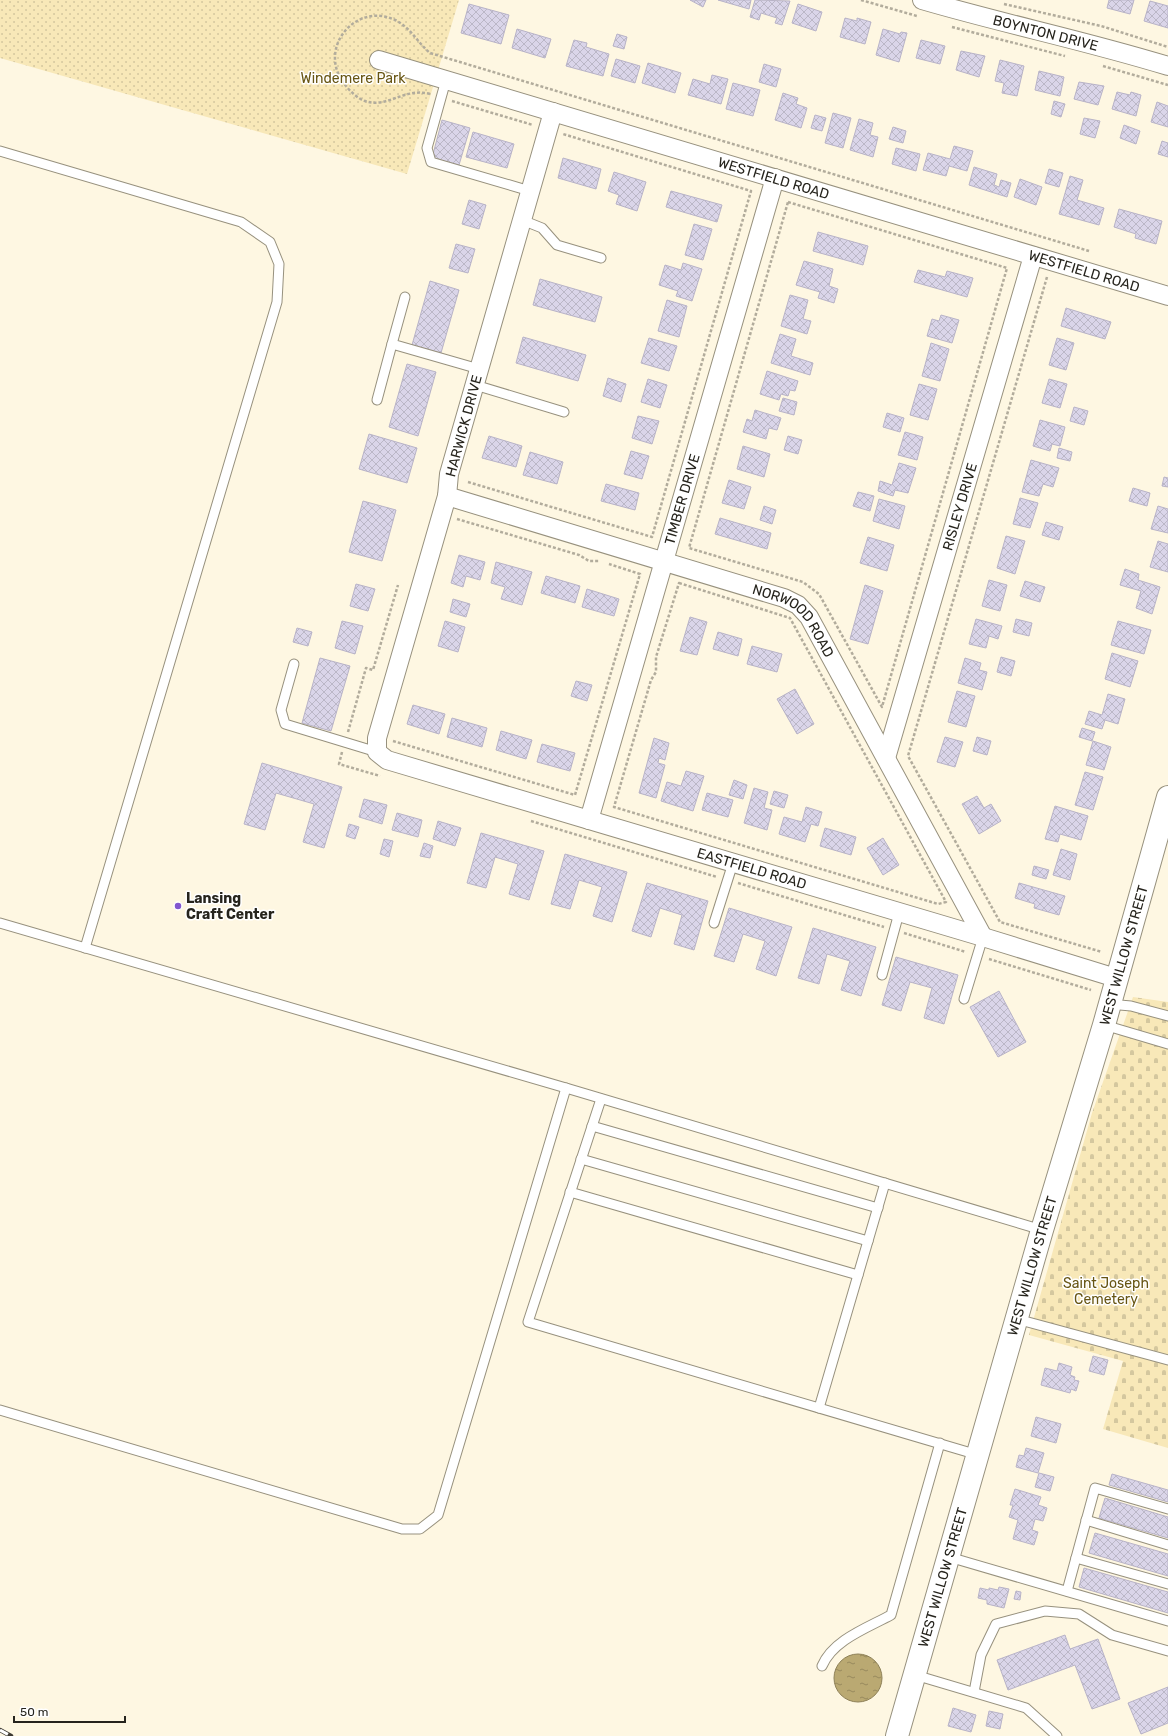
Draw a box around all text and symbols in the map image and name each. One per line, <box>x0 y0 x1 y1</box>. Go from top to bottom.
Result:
street label: BOYNTON DRIVE <box>991 11 1100 54</box>
park label: Windemere Park <box>300 70 406 87</box>
street label: WESTFIELD ROAD <box>716 153 831 203</box>
street label: WESTFIELD ROAD <box>1026 246 1142 296</box>
street label: HARWICK DRIVE <box>442 373 486 479</box>
street label: TIMBER DRIVE <box>661 452 703 547</box>
street label: RISLEY DRIVE <box>939 461 981 552</box>
street label: NORWOOD ROAD <box>750 580 838 660</box>
street label: EASTFIELD ROAD <box>695 844 809 893</box>
street label: WEST WILLOW STREET <box>1096 883 1151 1027</box>
place label: Lansing Craft Center <box>186 890 275 923</box>
marker: Lansing Craft Center <box>173 901 183 911</box>
street label: WEST WILLOW STREET <box>1004 1194 1060 1338</box>
park label: Saint Joseph Cemetery <box>1063 1275 1149 1308</box>
street label: WEST WILLOW STREET <box>914 1505 971 1649</box>
scale bar <box>14 1698 125 1724</box>
text: 50 m <box>20 1705 48 1719</box>

